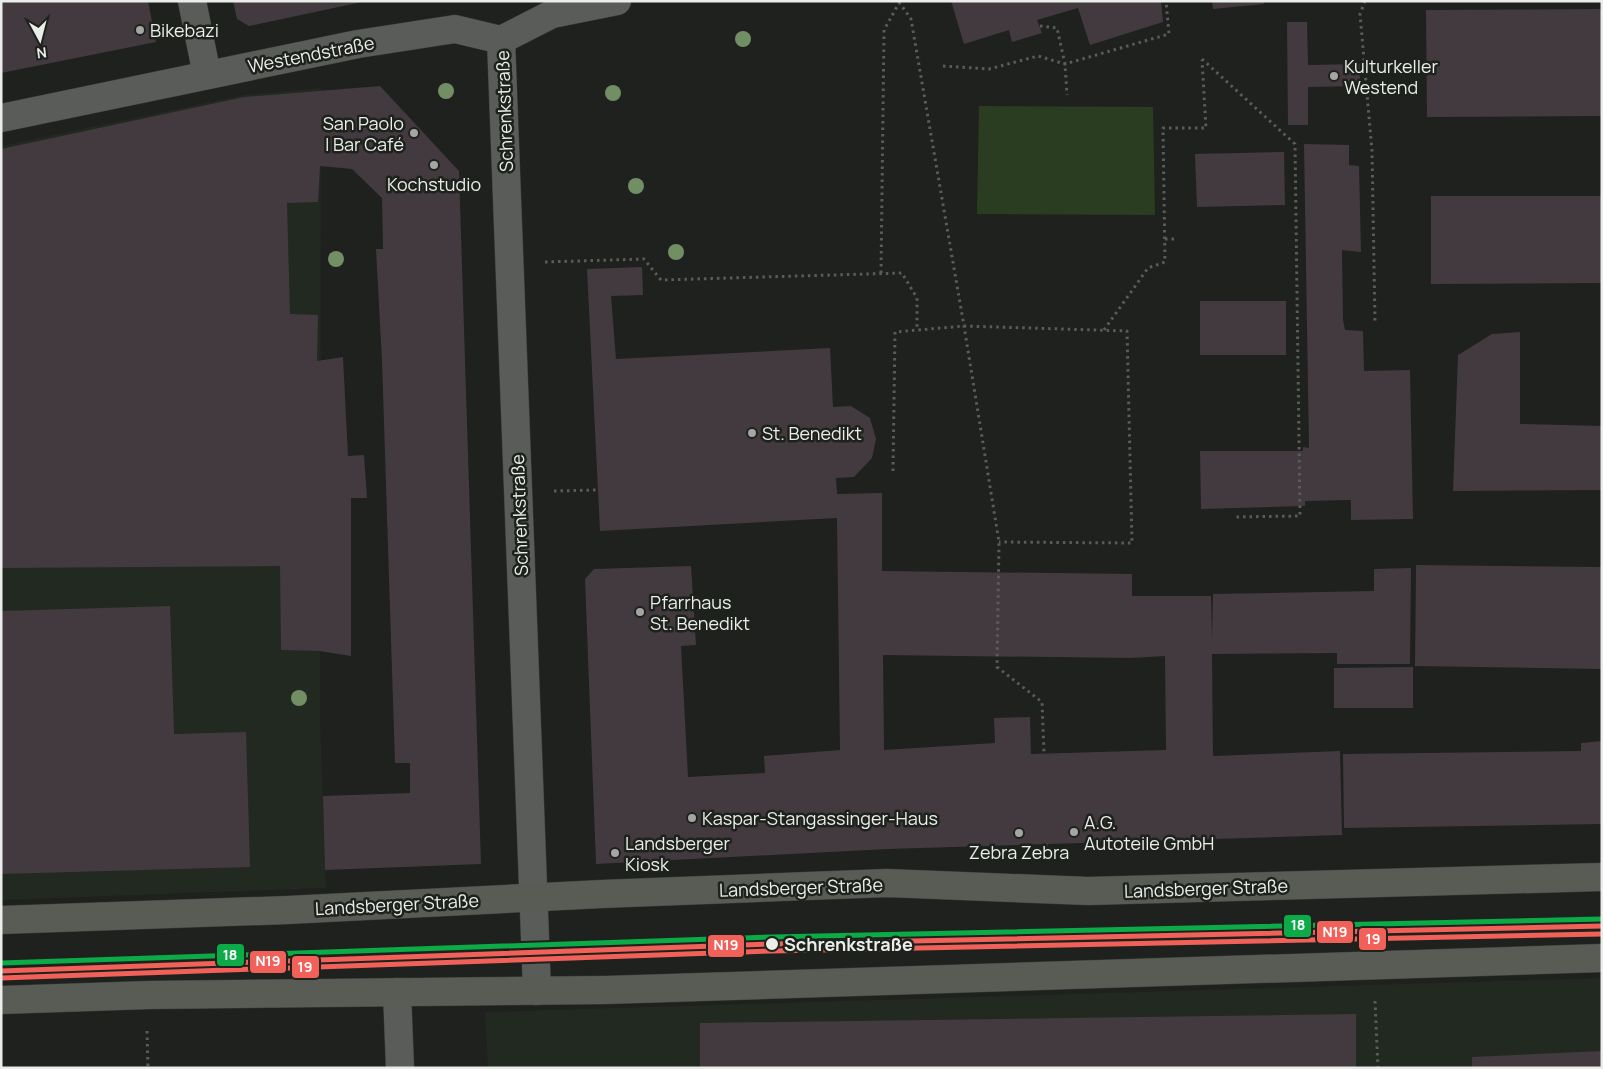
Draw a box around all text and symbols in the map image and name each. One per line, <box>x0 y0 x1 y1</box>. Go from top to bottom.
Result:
north arrow <box>15 15 65 65</box>
place label: Bikebazi <box>150 18 219 42</box>
marker: Bikebazi <box>134 24 146 36</box>
street label: Westendstraße <box>246 30 376 78</box>
text: N <box>35 43 48 63</box>
street label: Schrenkstraße <box>490 50 518 172</box>
place label: Kulturkeller Westend <box>1344 54 1439 99</box>
marker: Kulturkeller Westend <box>1328 70 1340 82</box>
place label: San Paolo | Bar Café <box>323 111 404 156</box>
marker: San Paolo | Bar Café <box>408 127 420 139</box>
marker: Kochstudio <box>428 159 440 171</box>
place label: Kochstudio <box>387 172 481 196</box>
place label: St. Benedikt <box>762 421 862 445</box>
marker: St. Benedikt <box>746 427 758 439</box>
street label: Schrenkstraße <box>505 454 533 576</box>
place label: Pfarrhaus St. Benedikt <box>650 590 750 635</box>
marker: Pfarrhaus St. Benedikt <box>634 606 646 618</box>
place label: Kaspar-Stangassinger-Haus <box>702 806 938 830</box>
place label: A.G. Autoteile GmbH <box>1084 810 1214 855</box>
marker: Kaspar-Stangassinger-Haus <box>686 812 698 824</box>
marker: A.G. Autoteile GmbH <box>1068 826 1080 838</box>
marker: Zebra Zebra <box>1013 827 1025 839</box>
place label: Landsberger Kiosk <box>625 831 730 876</box>
place label: Zebra Zebra <box>969 840 1069 864</box>
marker: Landsberger Kiosk <box>609 847 621 859</box>
street label: Landsberger Straße <box>719 872 883 902</box>
street label: Landsberger Straße <box>1124 873 1288 903</box>
street label: Landsberger Straße <box>314 888 480 920</box>
line badge: 18 <box>1283 914 1312 938</box>
text: 18 <box>1291 915 1305 934</box>
line badge: N19 <box>1316 920 1354 944</box>
text: N19 <box>1323 922 1347 941</box>
line badge: 19 <box>1358 927 1387 951</box>
text: 19 <box>1366 929 1380 948</box>
place label: Schrenkstraße <box>784 932 913 956</box>
line badge: N19 <box>707 934 745 958</box>
text: N19 <box>714 935 738 954</box>
marker: Schrenkstraße <box>764 936 780 952</box>
line badge: 18 <box>216 943 245 967</box>
text: 18 <box>223 945 237 964</box>
line badge: N19 <box>249 950 287 974</box>
text: N19 <box>256 951 280 970</box>
line badge: 19 <box>291 955 320 979</box>
text: 19 <box>298 957 312 976</box>

